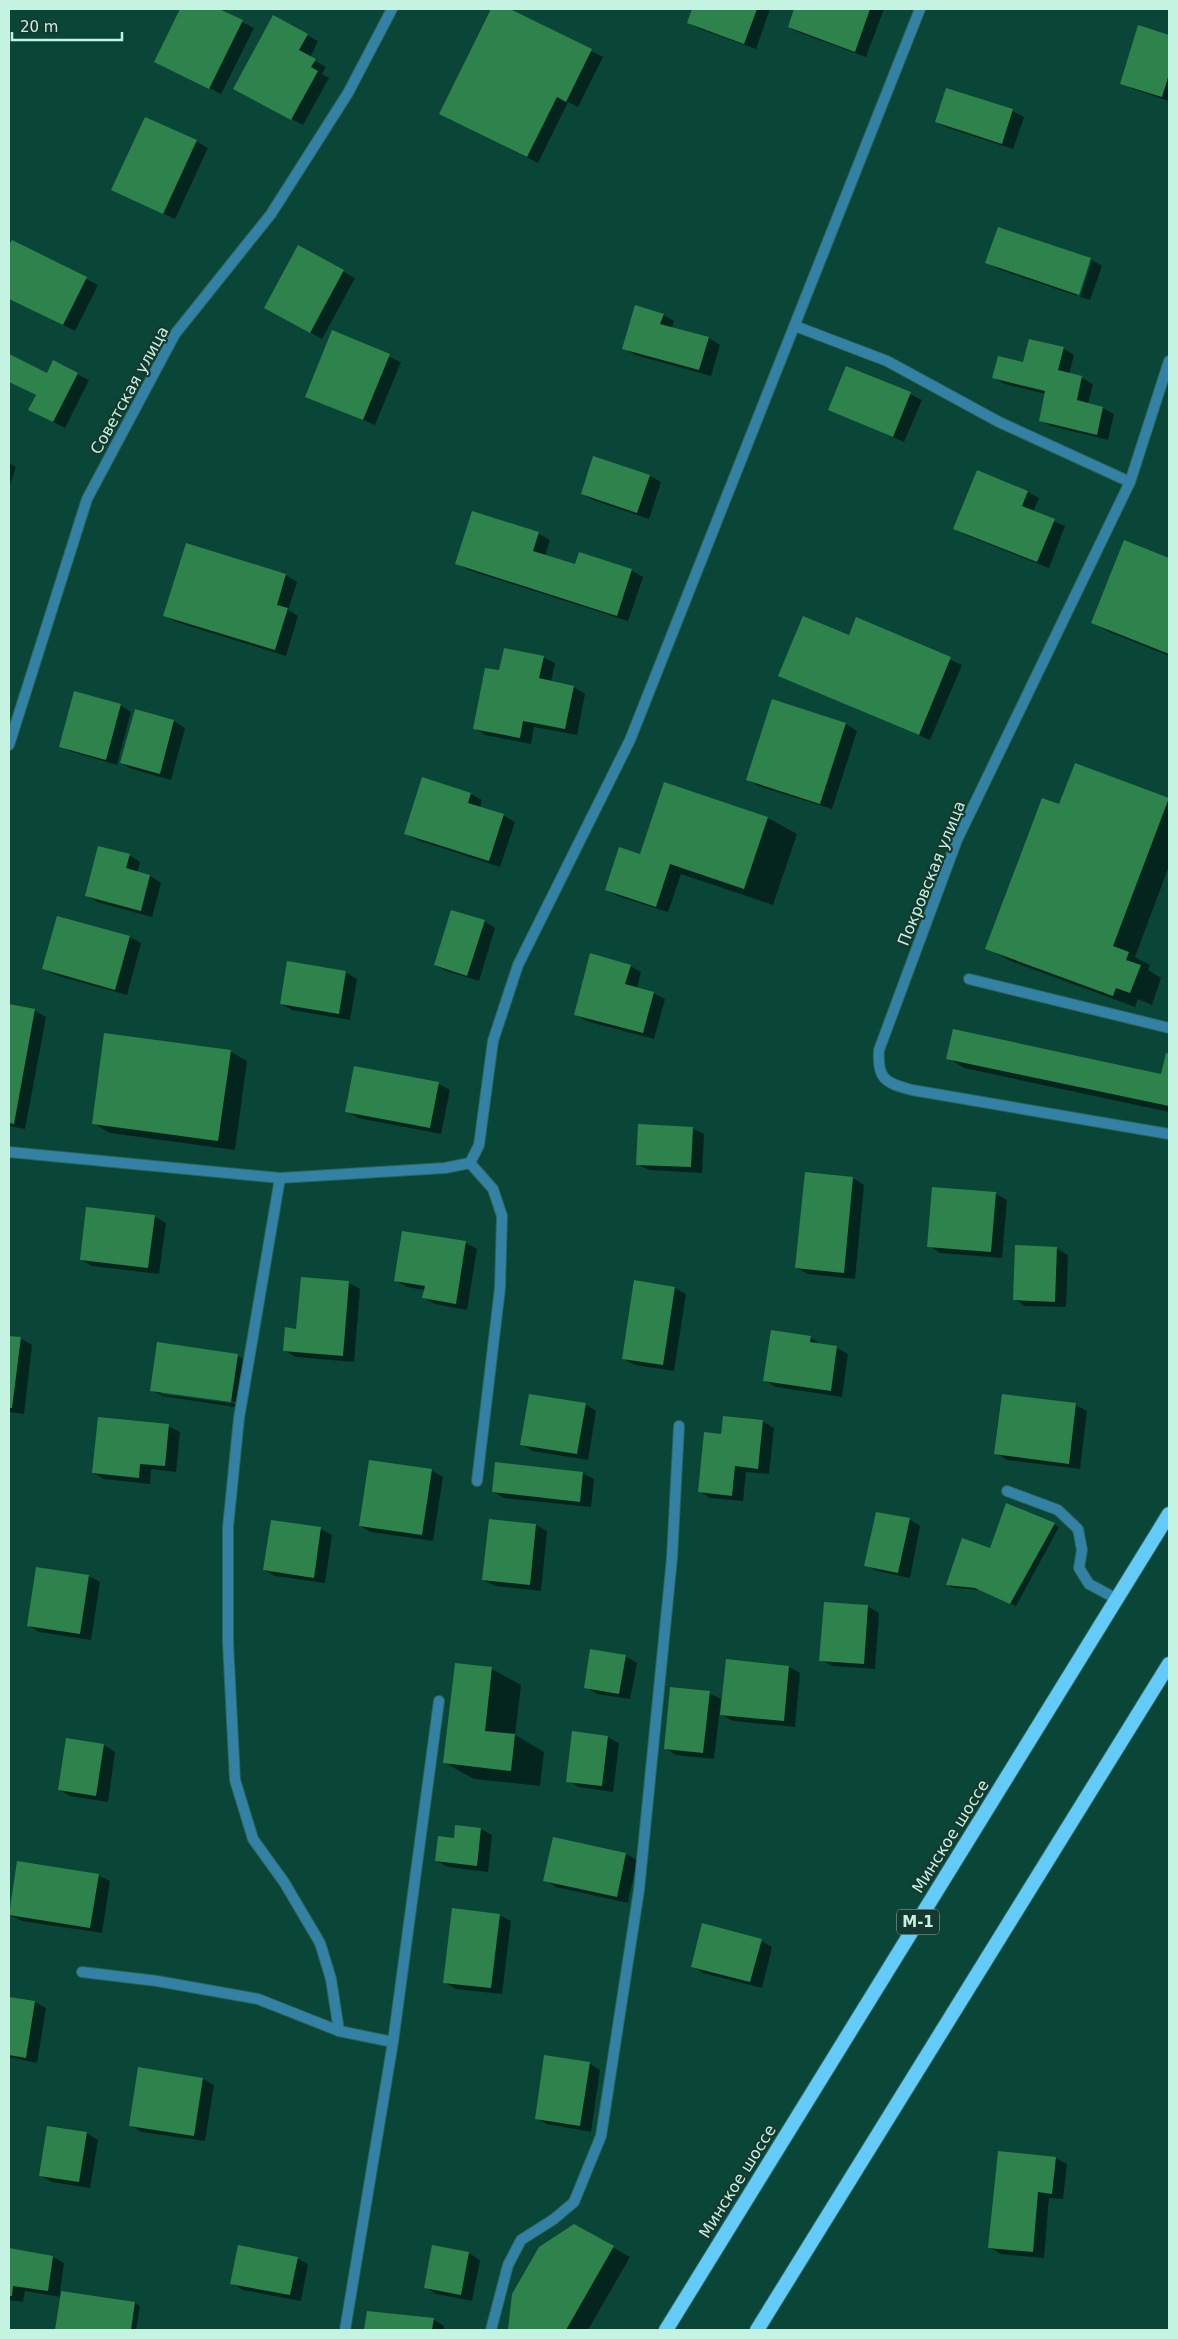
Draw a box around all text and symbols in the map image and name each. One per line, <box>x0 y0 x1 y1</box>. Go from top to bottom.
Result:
scale bar <box>12 10 122 42</box>
text: 20 m <box>20 18 58 36</box>
street label: Советская улица <box>86 323 172 458</box>
street label: Покровская улица <box>894 798 969 948</box>
street label: Минское шоссе <box>908 1776 993 1896</box>
road number: М-1 <box>897 1910 939 1934</box>
street label: Минское шоссе <box>695 2121 780 2241</box>

